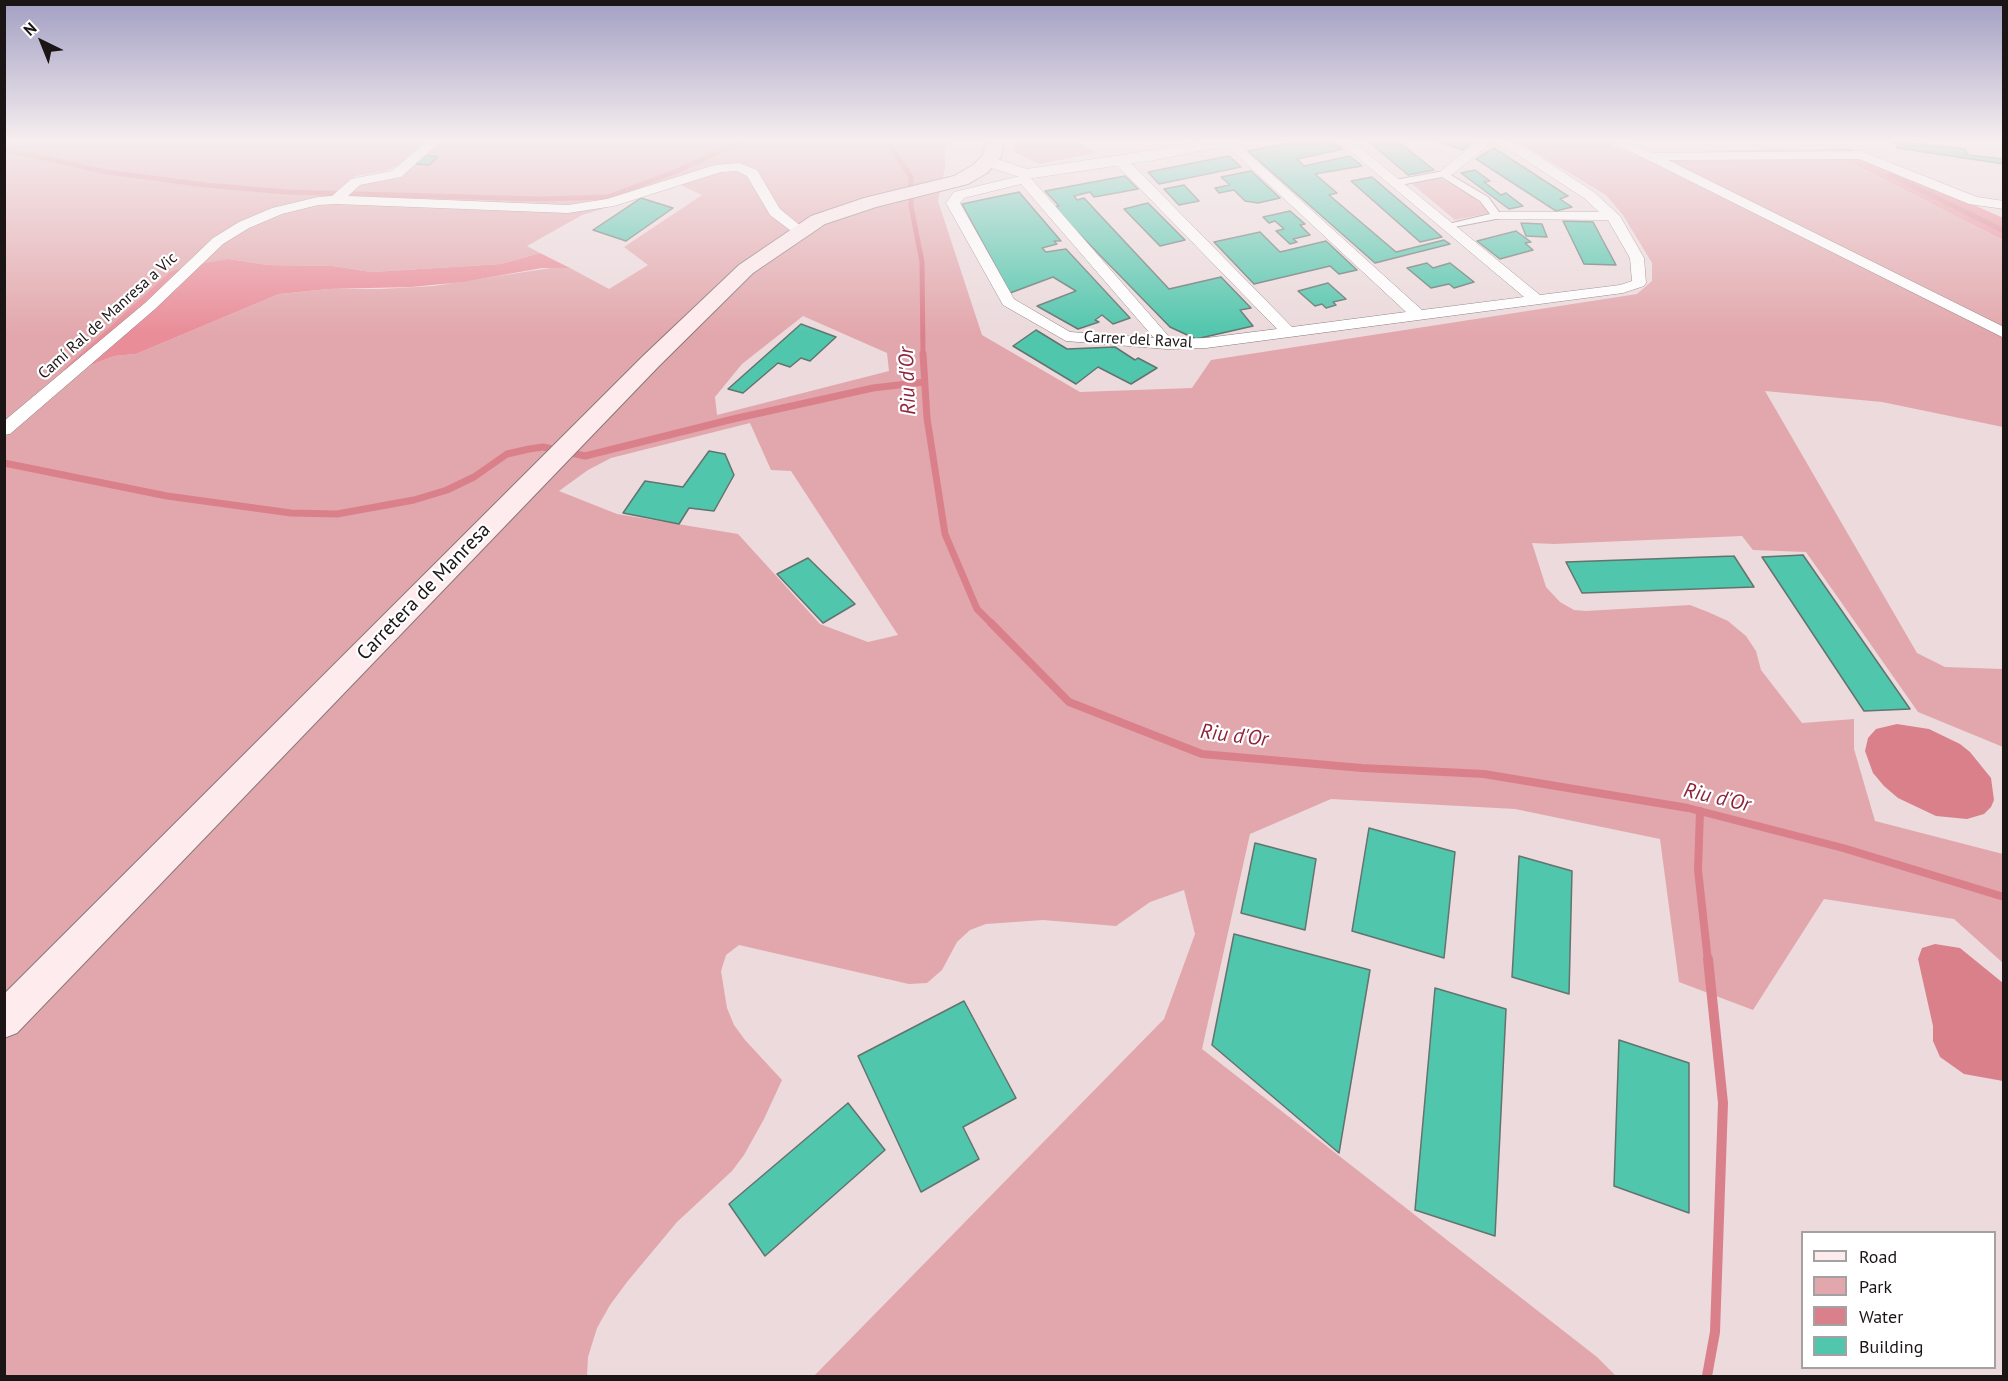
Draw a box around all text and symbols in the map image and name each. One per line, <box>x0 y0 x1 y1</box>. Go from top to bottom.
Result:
north arrow <box>12 12 72 72</box>
text: N <box>19 18 40 40</box>
street label: Camí Ral de Manresa a Vic <box>35 249 181 383</box>
street label: Carrer del Raval <box>1083 328 1193 352</box>
water label: Riu d'Or <box>894 347 922 415</box>
street label: Carretera de Manresa <box>352 518 496 666</box>
water label: Riu d'Or <box>1199 719 1269 753</box>
water label: Riu d'Or <box>1681 778 1753 818</box>
legend <box>1801 1231 1996 1369</box>
text: Road <box>1859 1245 1897 1268</box>
text: Park <box>1859 1275 1892 1298</box>
text: Water <box>1859 1305 1903 1328</box>
text: Building <box>1859 1335 1923 1358</box>

